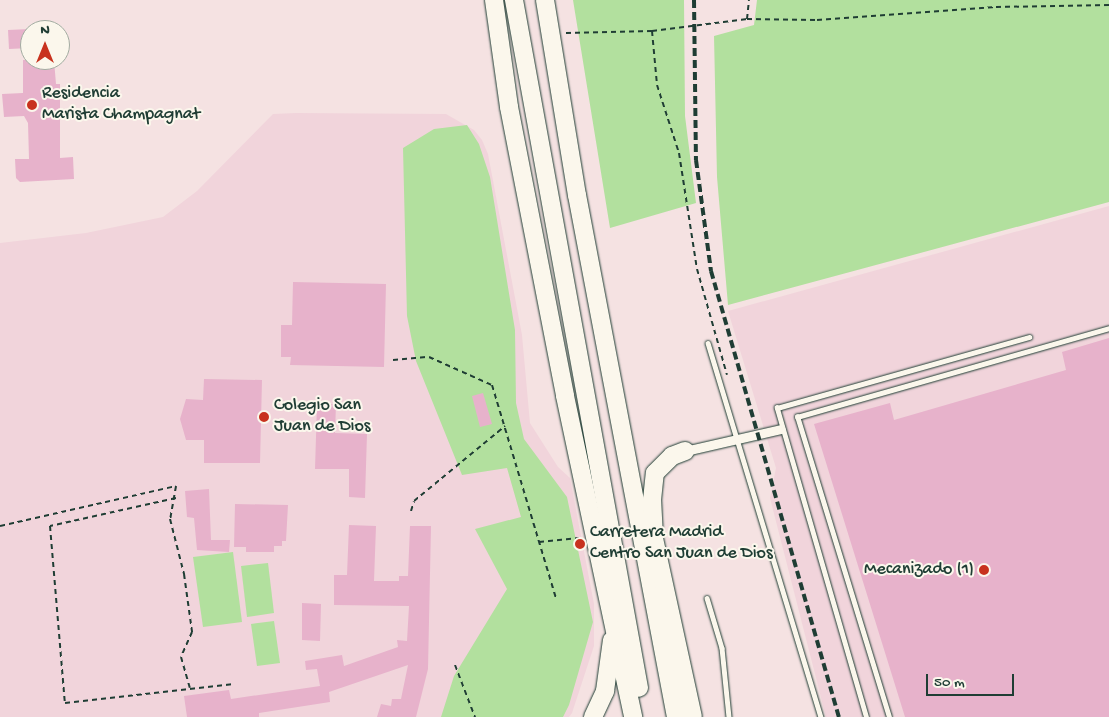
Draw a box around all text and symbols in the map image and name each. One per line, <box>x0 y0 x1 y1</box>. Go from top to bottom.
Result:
north arrow <box>20 20 70 70</box>
text: N <box>40 22 50 39</box>
place label: Residencia Marista Champagnat <box>42 84 200 126</box>
marker: Residencia Marista Champagnat <box>26 99 38 111</box>
place label: Colegio San Juan de Dios <box>274 396 370 438</box>
marker: Colegio San Juan de Dios <box>258 411 270 423</box>
place label: Carretera Madrid Centro San Juan de Dios <box>590 523 773 566</box>
marker: Carretera Madrid Centro San Juan de Dios <box>574 538 586 550</box>
place label: Mecanizado (1) <box>864 559 974 581</box>
marker: Mecanizado (1) <box>978 564 990 576</box>
scale bar <box>929 664 1016 696</box>
text: 50 m <box>934 674 965 692</box>

